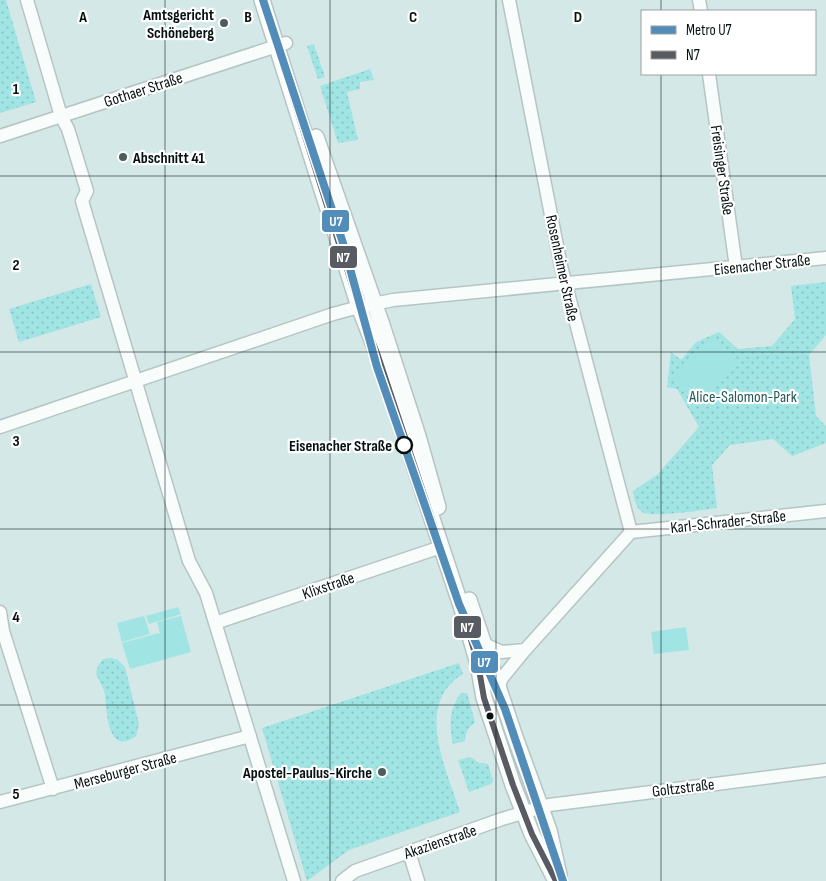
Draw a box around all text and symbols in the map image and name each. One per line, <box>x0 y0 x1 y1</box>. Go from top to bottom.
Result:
place label: Amtsgericht Schöneberg <box>142 6 214 43</box>
text: A <box>78 8 87 27</box>
text: B <box>244 8 252 27</box>
text: C <box>409 8 417 27</box>
text: D <box>574 8 582 27</box>
legend <box>641 10 816 75</box>
marker: Amtsgericht Schöneberg <box>218 17 230 29</box>
text: Metro U7 <box>686 21 732 40</box>
text: N7 <box>686 46 700 65</box>
street label: Gothaer Straße <box>102 69 185 112</box>
text: 1 <box>13 80 20 99</box>
street label: Freisinger Straße <box>706 124 737 216</box>
place label: Abschnitt 41 <box>132 149 206 168</box>
marker: Abschnitt 41 <box>117 151 129 163</box>
line badge: U7 <box>321 209 350 233</box>
text: U7 <box>329 213 344 230</box>
street label: Rosenheimer Straße <box>541 213 582 323</box>
line badge: N7 <box>329 245 358 269</box>
text: N7 <box>336 249 351 266</box>
street label: Eisenacher Straße <box>713 251 811 280</box>
text: 2 <box>12 256 20 275</box>
park label: Alice-Salomon-Park <box>688 388 797 407</box>
text: 3 <box>12 432 20 451</box>
marker: Eisenacher Straße <box>395 436 413 454</box>
place label: Eisenacher Straße <box>289 437 392 456</box>
street label: Karl-Schrader-Straße <box>669 507 787 538</box>
street label: Klixstraße <box>300 569 357 604</box>
text: 4 <box>12 608 20 627</box>
line badge: N7 <box>453 615 482 639</box>
text: N7 <box>460 619 475 636</box>
line badge: U7 <box>470 650 499 674</box>
text: U7 <box>477 654 492 671</box>
unlabelled marker <box>485 711 495 721</box>
street label: Merseburger Straße <box>72 749 179 794</box>
place label: Apostel-Paulus-Kirche <box>242 764 372 783</box>
marker: Apostel-Paulus-Kirche <box>376 766 388 778</box>
street label: Goltzstraße <box>651 775 715 802</box>
text: 5 <box>12 785 20 804</box>
street label: Akazienstraße <box>401 821 479 864</box>

